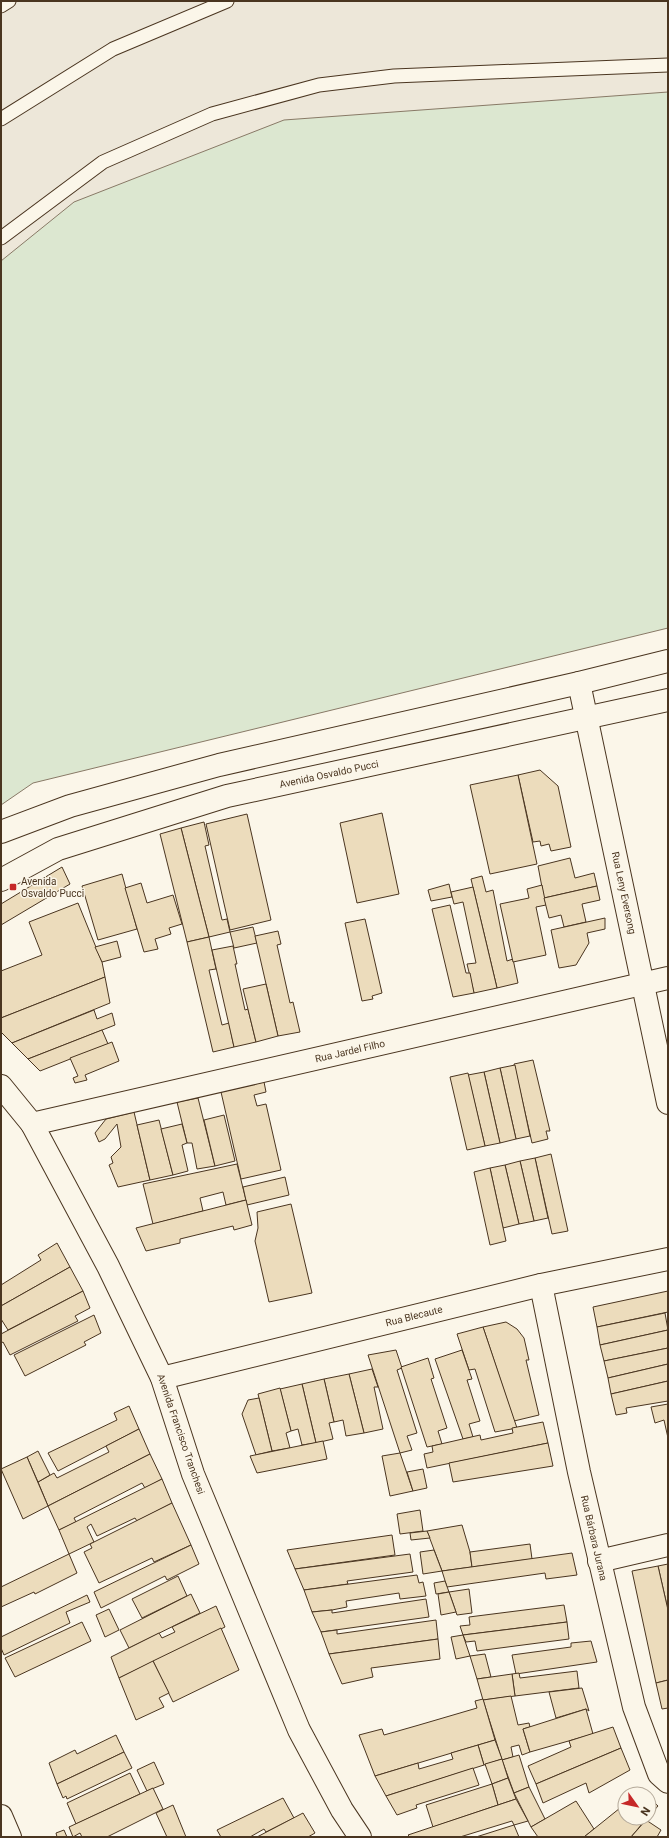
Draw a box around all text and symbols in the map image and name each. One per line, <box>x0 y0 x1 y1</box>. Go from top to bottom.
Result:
street label: Avenida Osvaldo Pucci <box>278 758 380 790</box>
street label: Rua Leny Eversong <box>610 851 638 935</box>
place label: Avenida Osvaldo Pucci <box>21 876 84 899</box>
marker: Avenida Osvaldo Pucci <box>8 882 18 892</box>
street label: Rua Jardel Filho <box>314 1038 386 1064</box>
street label: Rua Blecaute <box>384 1304 444 1328</box>
street label: Avenida Francisco Tranchesi <box>155 1372 207 1496</box>
street label: Rua Bárbara Jurana <box>579 1494 609 1582</box>
north arrow <box>617 1786 657 1826</box>
text: N <box>637 1804 653 1818</box>

